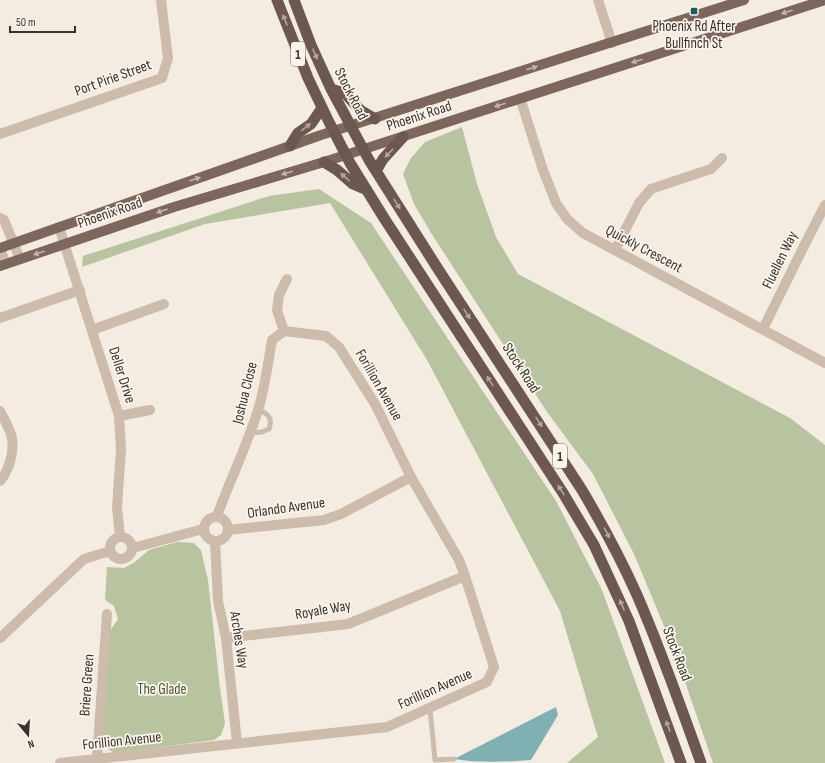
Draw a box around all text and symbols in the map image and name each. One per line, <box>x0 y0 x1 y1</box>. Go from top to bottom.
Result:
marker: Phoenix Rd After Bullfinch St <box>689 6 699 16</box>
scale bar <box>10 8 75 34</box>
one-way arrow <box>781 9 793 15</box>
one-way arrow <box>281 14 287 26</box>
text: 50 m <box>16 15 36 30</box>
place label: Phoenix Rd After Bullfinch St <box>652 17 736 53</box>
road number: 1 <box>291 42 305 66</box>
one-way arrow <box>312 49 318 60</box>
street label: Port Pirie Street <box>72 55 154 101</box>
one-way arrow <box>631 58 643 64</box>
street label: Stock Road <box>330 65 372 123</box>
one-way arrow <box>526 65 538 71</box>
street label: Phoenix Road <box>384 97 454 135</box>
one-way arrow <box>494 102 506 108</box>
one-way arrow <box>301 123 311 131</box>
one-way arrow <box>384 148 394 158</box>
one-way arrow <box>281 170 293 176</box>
one-way arrow <box>340 172 350 182</box>
one-way arrow <box>190 176 202 182</box>
street label: Phoenix Road <box>75 193 145 233</box>
one-way arrow <box>393 199 401 209</box>
one-way arrow <box>156 208 168 214</box>
street label: Quickly Crescent <box>602 221 686 278</box>
street label: Fluellen Way <box>758 228 802 292</box>
one-way arrow <box>33 250 45 256</box>
one-way arrow <box>463 308 471 319</box>
street label: Stock Road <box>498 339 544 397</box>
street label: Deller Drive <box>104 345 140 405</box>
street label: Forillion Avenue <box>351 346 407 424</box>
street label: Joshua Close <box>228 360 262 427</box>
one-way arrow <box>486 376 494 386</box>
one-way arrow <box>535 417 543 427</box>
road number: 1 <box>553 444 567 468</box>
one-way arrow <box>558 484 565 496</box>
street label: Orlando Avenue <box>246 493 326 523</box>
one-way arrow <box>603 527 610 539</box>
street label: Royale Way <box>294 596 353 624</box>
one-way arrow <box>619 599 625 610</box>
street label: Arches Way <box>225 609 253 670</box>
street label: Stock Road <box>658 624 696 684</box>
street label: Briere Green <box>75 653 99 717</box>
street label: Forillion Avenue <box>395 664 475 714</box>
park label: The Glade <box>137 680 187 699</box>
north arrow <box>8 715 48 755</box>
one-way arrow <box>665 720 671 732</box>
street label: Forillion Avenue <box>82 727 162 755</box>
text: N <box>26 737 36 751</box>

